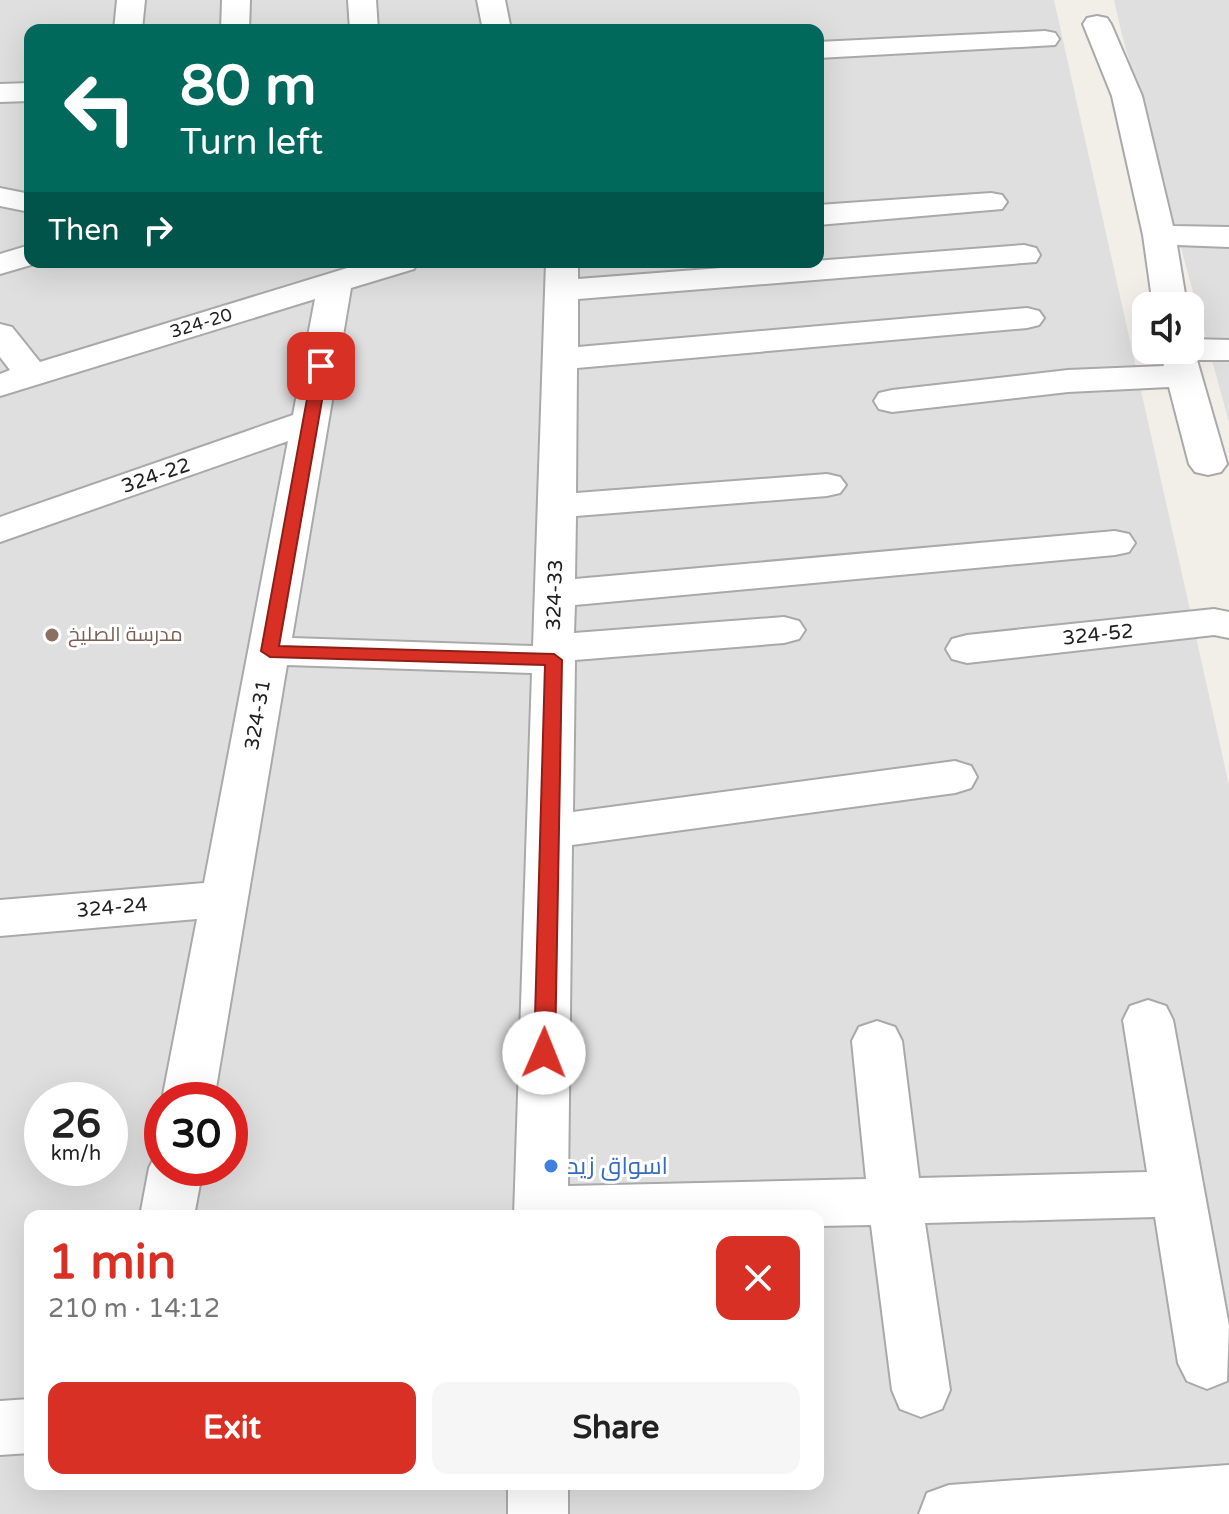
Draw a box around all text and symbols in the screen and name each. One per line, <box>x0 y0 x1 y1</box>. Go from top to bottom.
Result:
text: 80 m <box>180 53 316 120</box>
icon: left <box>48 56 152 160</box>
text: Turn left <box>180 121 323 164</box>
icon: right <box>136 208 180 252</box>
text: Then <box>48 212 120 249</box>
map controls <box>1132 292 1204 364</box>
button: sound <box>1132 292 1204 364</box>
street label: 324-20 <box>167 303 235 343</box>
pin <box>287 332 355 400</box>
icon: arrive <box>299 344 343 388</box>
street label: 324-22 <box>118 453 194 499</box>
street label: 324-33 <box>542 559 568 631</box>
street label: 324-52 <box>1061 619 1135 651</box>
place label: مدرسة الصليخ <box>68 623 183 648</box>
marker: مدرسة الصليخ <box>43 626 61 644</box>
street label: 324-31 <box>240 678 276 752</box>
street label: 324-24 <box>76 893 148 923</box>
position arrow <box>502 1011 586 1095</box>
speed limit sign: 30 <box>144 1082 248 1186</box>
text: 26 <box>51 1100 101 1148</box>
text: km/h <box>51 1142 101 1166</box>
place label: اسواق زيد <box>567 1152 668 1181</box>
marker: اسواق زيد <box>542 1157 560 1175</box>
text: 1 min <box>48 1234 176 1292</box>
button: close <box>716 1236 800 1320</box>
text: 210 m · 14:12 <box>48 1293 220 1324</box>
button: Exit <box>48 1382 416 1474</box>
button: Share <box>432 1382 800 1474</box>

